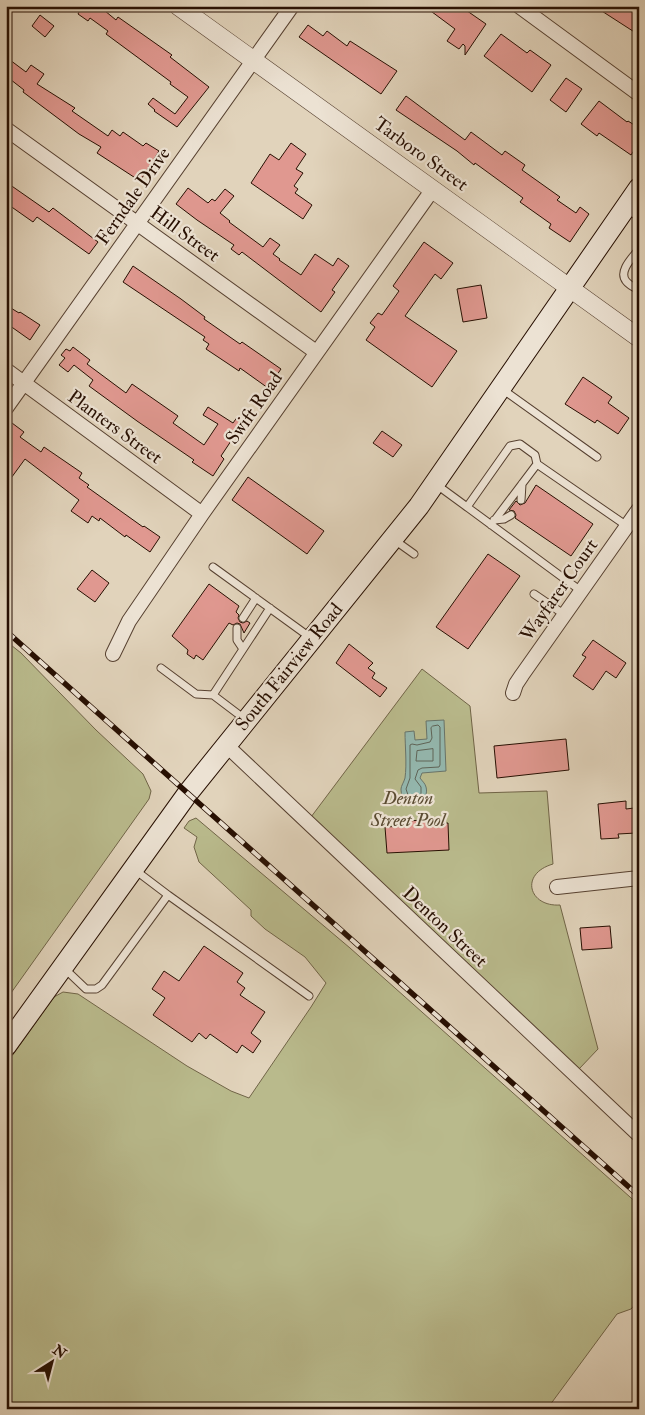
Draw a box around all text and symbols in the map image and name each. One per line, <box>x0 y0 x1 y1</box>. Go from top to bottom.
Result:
street label: Tarboro Street <box>369 112 473 196</box>
street label: Ferndale Drive <box>91 143 175 249</box>
street label: Hill Street <box>146 201 224 267</box>
street label: Swift Road <box>220 367 288 449</box>
street label: Planters Street <box>63 385 167 469</box>
street label: Wayfarer Court <box>514 534 603 647</box>
street label: South Fairview Road <box>230 598 348 736</box>
park label: Denton Street Pool <box>370 786 447 832</box>
street label: Denton Street <box>397 881 493 973</box>
north arrow <box>28 1338 78 1388</box>
text: N <box>48 1341 70 1363</box>

